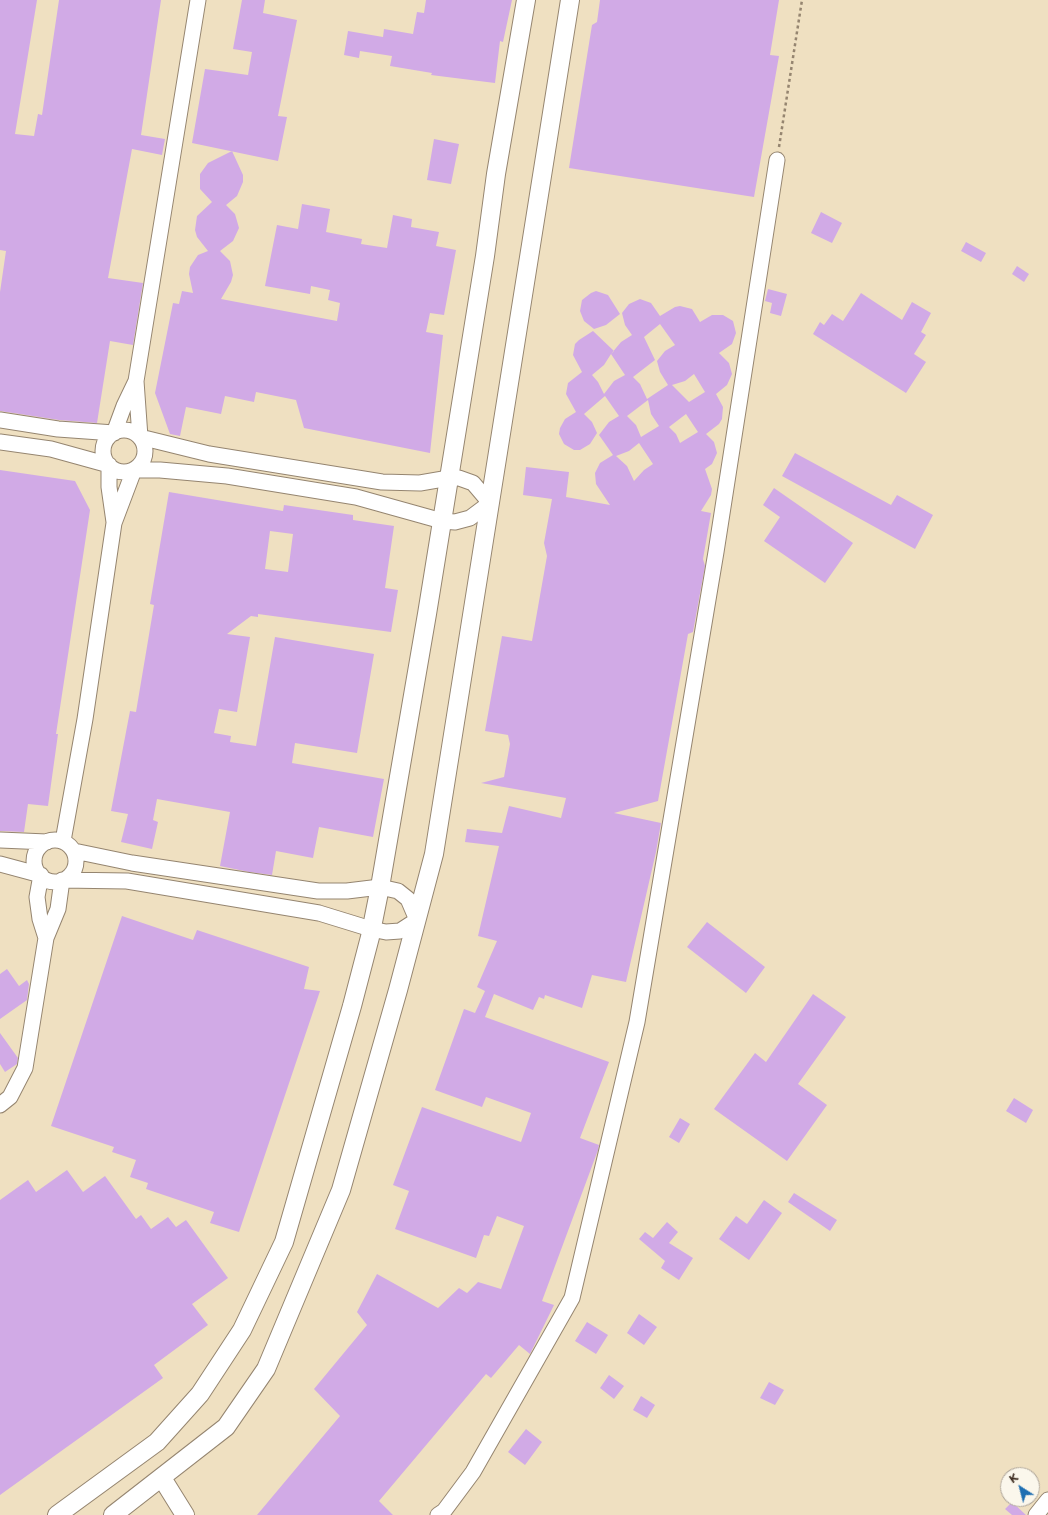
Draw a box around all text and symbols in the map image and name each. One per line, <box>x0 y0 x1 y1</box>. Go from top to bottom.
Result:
north arrow <box>1000 1467 1040 1507</box>
text: K <box>1005 1468 1021 1487</box>

